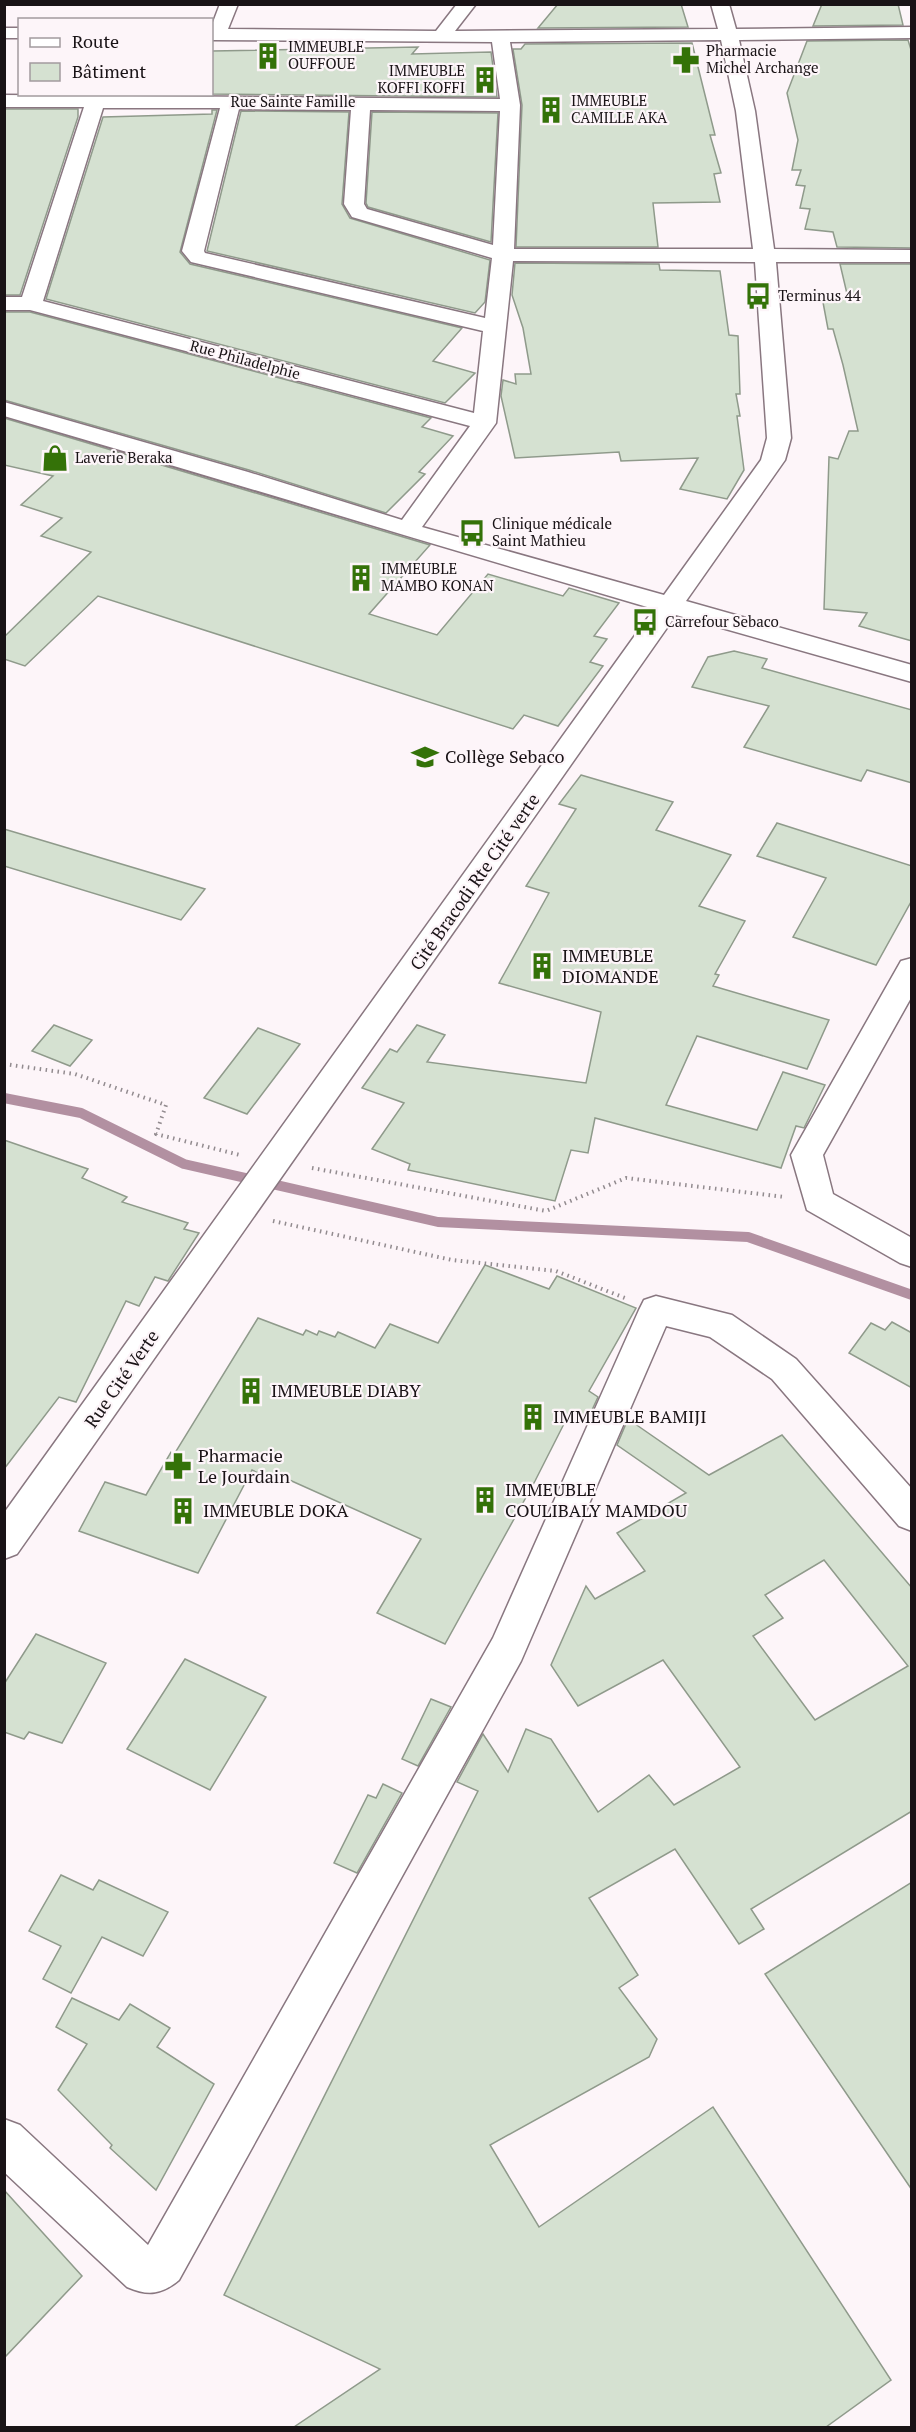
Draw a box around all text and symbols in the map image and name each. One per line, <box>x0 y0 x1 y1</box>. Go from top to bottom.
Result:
legend <box>18 18 213 96</box>
text: Route <box>72 29 119 53</box>
place label: IMMEUBLE OUFFOUE <box>288 36 364 73</box>
place label: Pharmacie Michel Archange <box>706 40 818 77</box>
building icon: IMMEUBLE OUFFOUE <box>253 41 283 71</box>
pharmacy icon: Pharmacie Michel Archange <box>671 45 701 75</box>
text: Bâtiment <box>72 59 147 83</box>
place label: IMMEUBLE KOFFI KOFFI <box>378 60 465 97</box>
building icon: IMMEUBLE KOFFI KOFFI <box>470 65 500 95</box>
place label: IMMEUBLE CAMILLE AKA <box>571 90 668 127</box>
street label: Rue Sainte Famille <box>231 91 355 111</box>
building icon: IMMEUBLE CAMILLE AKA <box>536 95 566 125</box>
bus stop icon: Terminus 44 <box>743 281 773 311</box>
place label: Terminus 44 <box>778 285 861 305</box>
street label: Rue Philadelphie <box>188 335 303 383</box>
shop icon: Laverie Beraka <box>40 443 70 473</box>
place label: Laverie Beraka <box>75 447 173 467</box>
place label: Clinique médicale Saint Mathieu <box>492 513 612 550</box>
bus stop icon: Clinique médicale Saint Mathieu <box>457 518 487 548</box>
place label: IMMEUBLE MAMBO KONAN <box>381 558 494 595</box>
building icon: IMMEUBLE MAMBO KONAN <box>346 563 376 593</box>
bus stop icon: Carrefour Sebaco <box>630 607 660 637</box>
place label: Carrefour Sebaco <box>665 611 779 631</box>
school or university icon: Collège Sebaco <box>410 742 440 772</box>
place label: Collège Sebaco <box>445 744 565 768</box>
street label: Cité Bracodi Rte Cité verte <box>404 788 544 975</box>
place label: IMMEUBLE DIOMANDE <box>562 943 659 988</box>
building icon: IMMEUBLE DIOMANDE <box>527 951 557 981</box>
street label: Rue Cité Verte <box>79 1325 164 1432</box>
building icon: IMMEUBLE DIABY <box>236 1376 266 1406</box>
place label: IMMEUBLE DIABY <box>271 1378 421 1402</box>
building icon: IMMEUBLE BAMIJI <box>518 1402 548 1432</box>
place label: IMMEUBLE BAMIJI <box>553 1404 707 1428</box>
place label: Pharmacie Le Jourdain <box>198 1443 290 1488</box>
pharmacy icon: Pharmacie Le Jourdain <box>163 1451 193 1481</box>
place label: IMMEUBLE COULIBALY MAMDOU <box>505 1477 687 1522</box>
building icon: IMMEUBLE COULIBALY MAMDOU <box>470 1485 500 1515</box>
building icon: IMMEUBLE DOKA <box>168 1496 198 1526</box>
place label: IMMEUBLE DOKA <box>203 1498 349 1522</box>

